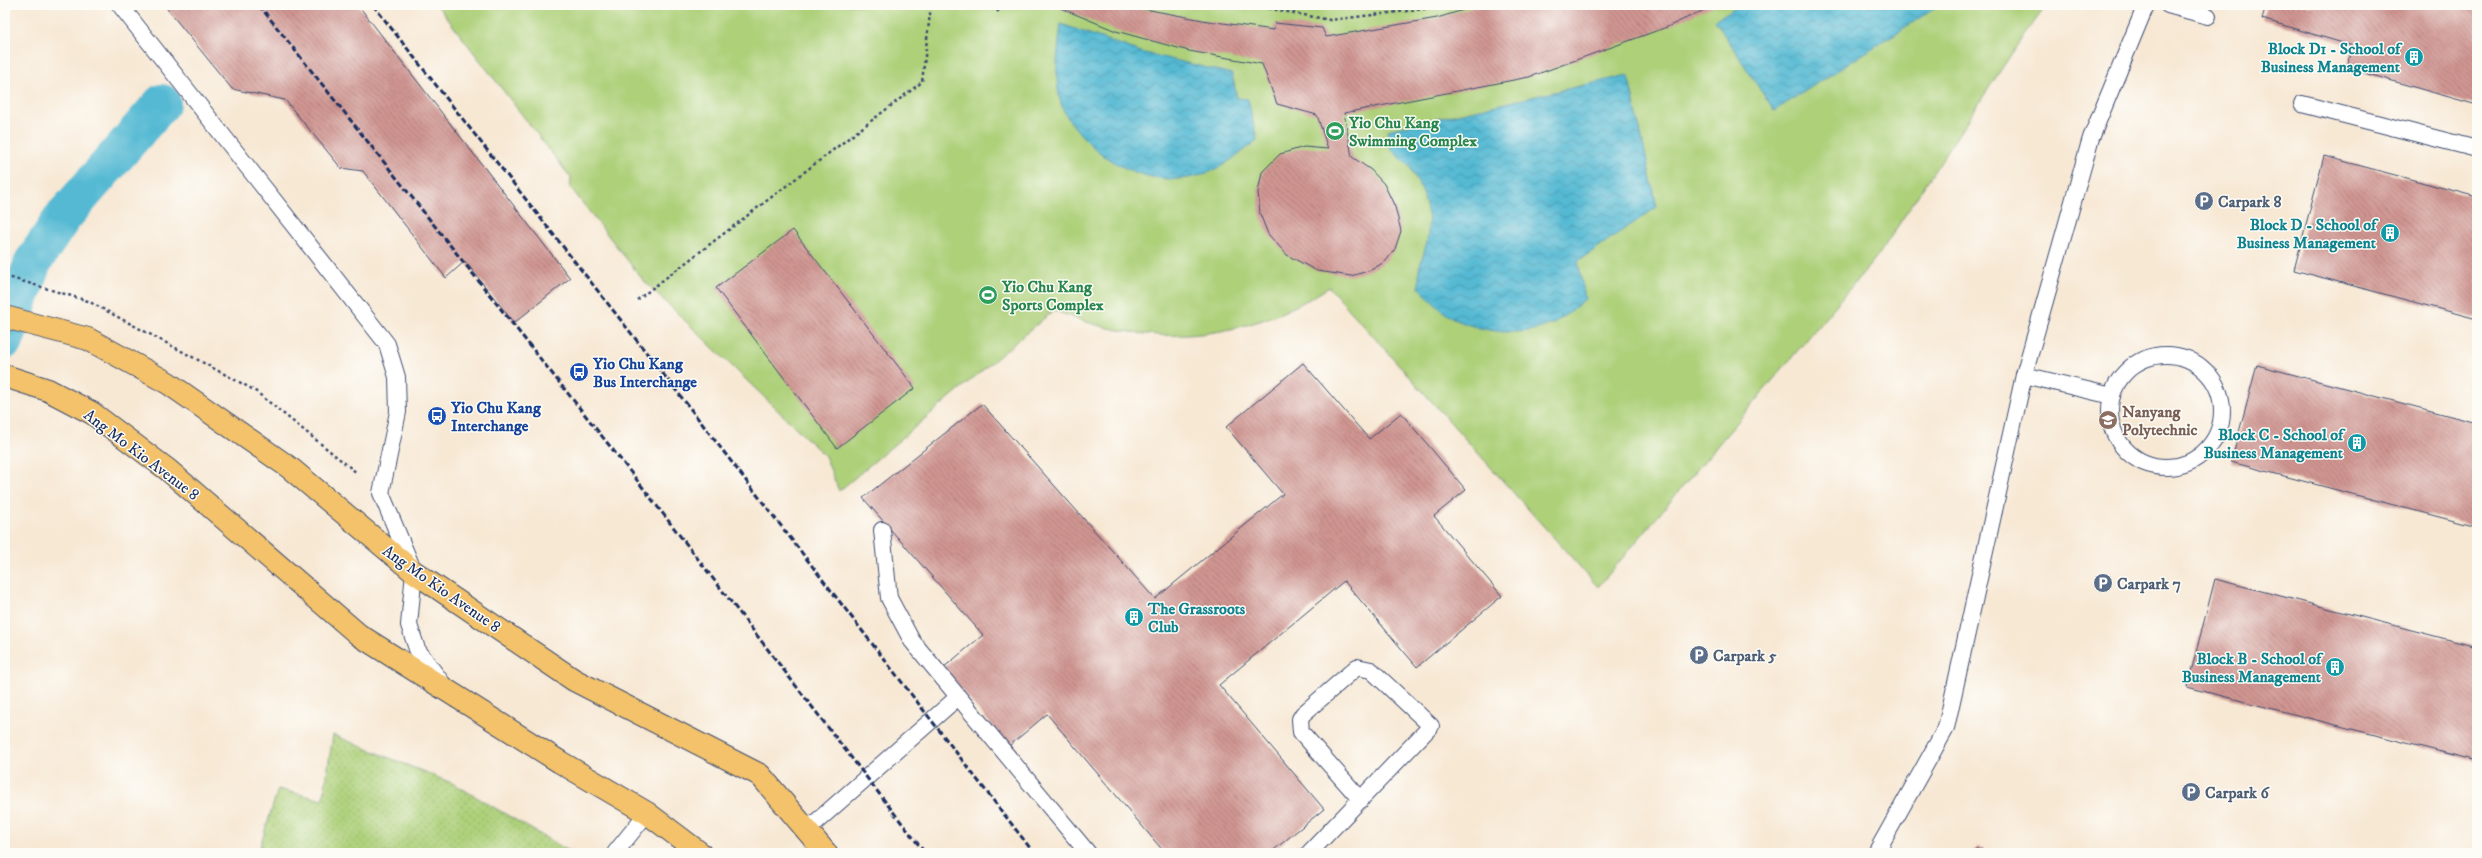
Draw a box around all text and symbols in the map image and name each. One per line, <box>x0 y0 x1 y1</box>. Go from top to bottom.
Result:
place label: Block D1 - School of Business Management <box>2261 39 2403 77</box>
building icon: Block D1 - School of Business Management <box>2403 46 2425 68</box>
place label: Yio Chu Kang Swimming Complex <box>1348 113 1477 151</box>
sports icon: Yio Chu Kang Swimming Complex <box>1324 120 1346 142</box>
parking icon: Carpark 8 <box>2193 190 2215 212</box>
place label: Carpark 8 <box>2218 192 2281 212</box>
place label: Block D - School of Business Management <box>2237 215 2379 253</box>
building icon: Block D - School of Business Management <box>2379 222 2401 244</box>
place label: Yio Chu Kang Sports Complex <box>1001 277 1104 315</box>
sports icon: Yio Chu Kang Sports Complex <box>977 284 999 306</box>
place label: Yio Chu Kang Bus Interchange <box>592 354 697 392</box>
bus stop icon: Yio Chu Kang Bus Interchange <box>568 361 590 383</box>
place label: Yio Chu Kang Interchange <box>450 398 542 436</box>
place label: Nanyang Polytechnic <box>2122 402 2197 440</box>
street label: Ang Mo Kio Avenue 8 <box>80 405 203 505</box>
bus stop icon: Yio Chu Kang Interchange <box>426 405 448 427</box>
school or university icon: Nanyang Polytechnic <box>2097 409 2119 431</box>
place label: Block C - School of Business Management <box>2204 425 2346 463</box>
building icon: Block C - School of Business Management <box>2346 432 2368 454</box>
street label: Ang Mo Kio Avenue 8 <box>379 541 504 637</box>
parking icon: Carpark 7 <box>2092 572 2114 594</box>
place label: Carpark 7 <box>2117 574 2181 594</box>
place label: The Grassroots Club <box>1147 599 1246 637</box>
building icon: The Grassroots Club <box>1123 606 1145 628</box>
parking icon: Carpark 5 <box>1688 644 1710 666</box>
place label: Carpark 5 <box>1713 646 1776 666</box>
place label: Block B - School of Business Management <box>2182 649 2324 687</box>
building icon: Block B - School of Business Management <box>2324 656 2346 678</box>
parking icon: Carpark 6 <box>2180 781 2202 803</box>
place label: Carpark 6 <box>2205 783 2270 803</box>

